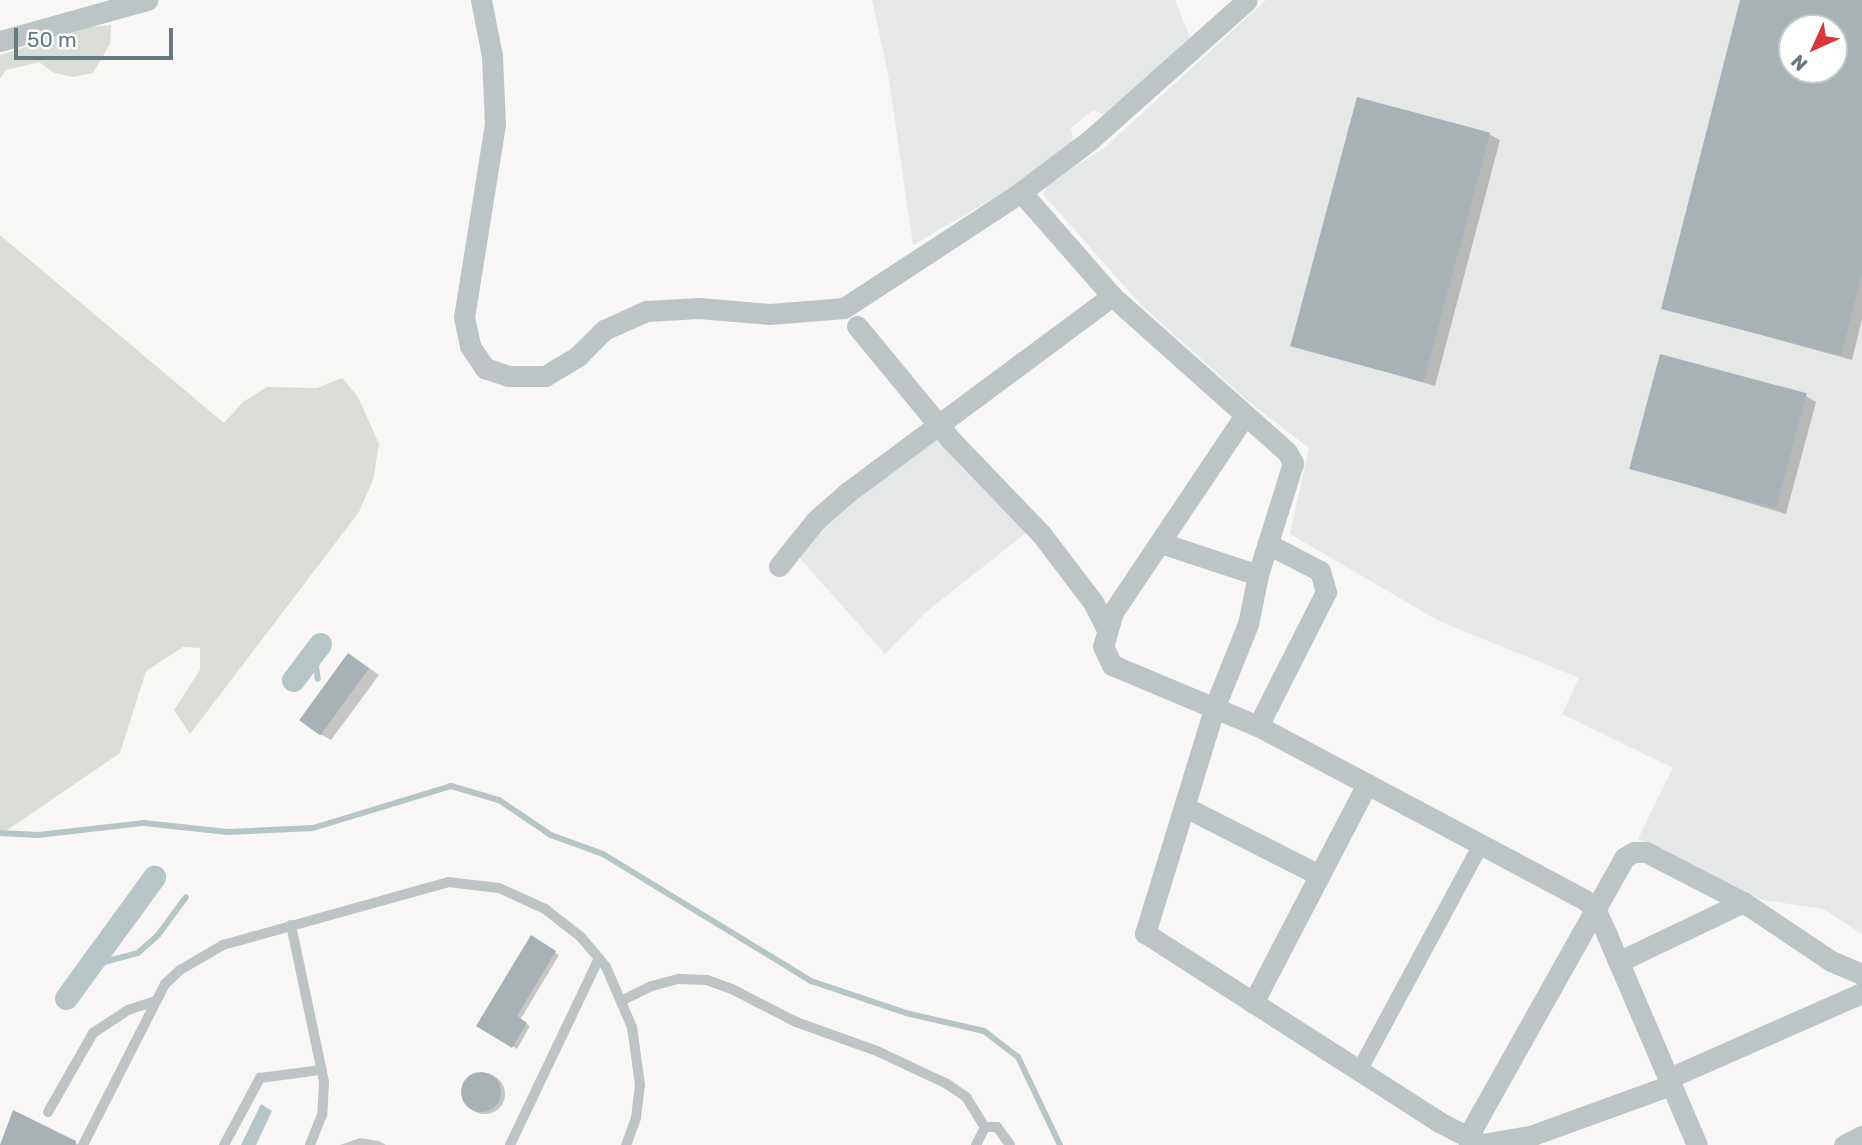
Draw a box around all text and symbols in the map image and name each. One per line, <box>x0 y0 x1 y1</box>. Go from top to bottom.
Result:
scale bar <box>18 14 177 58</box>
north arrow <box>1778 14 1848 84</box>
text: 50 m <box>27 27 77 52</box>
text: N <box>1786 50 1812 76</box>

